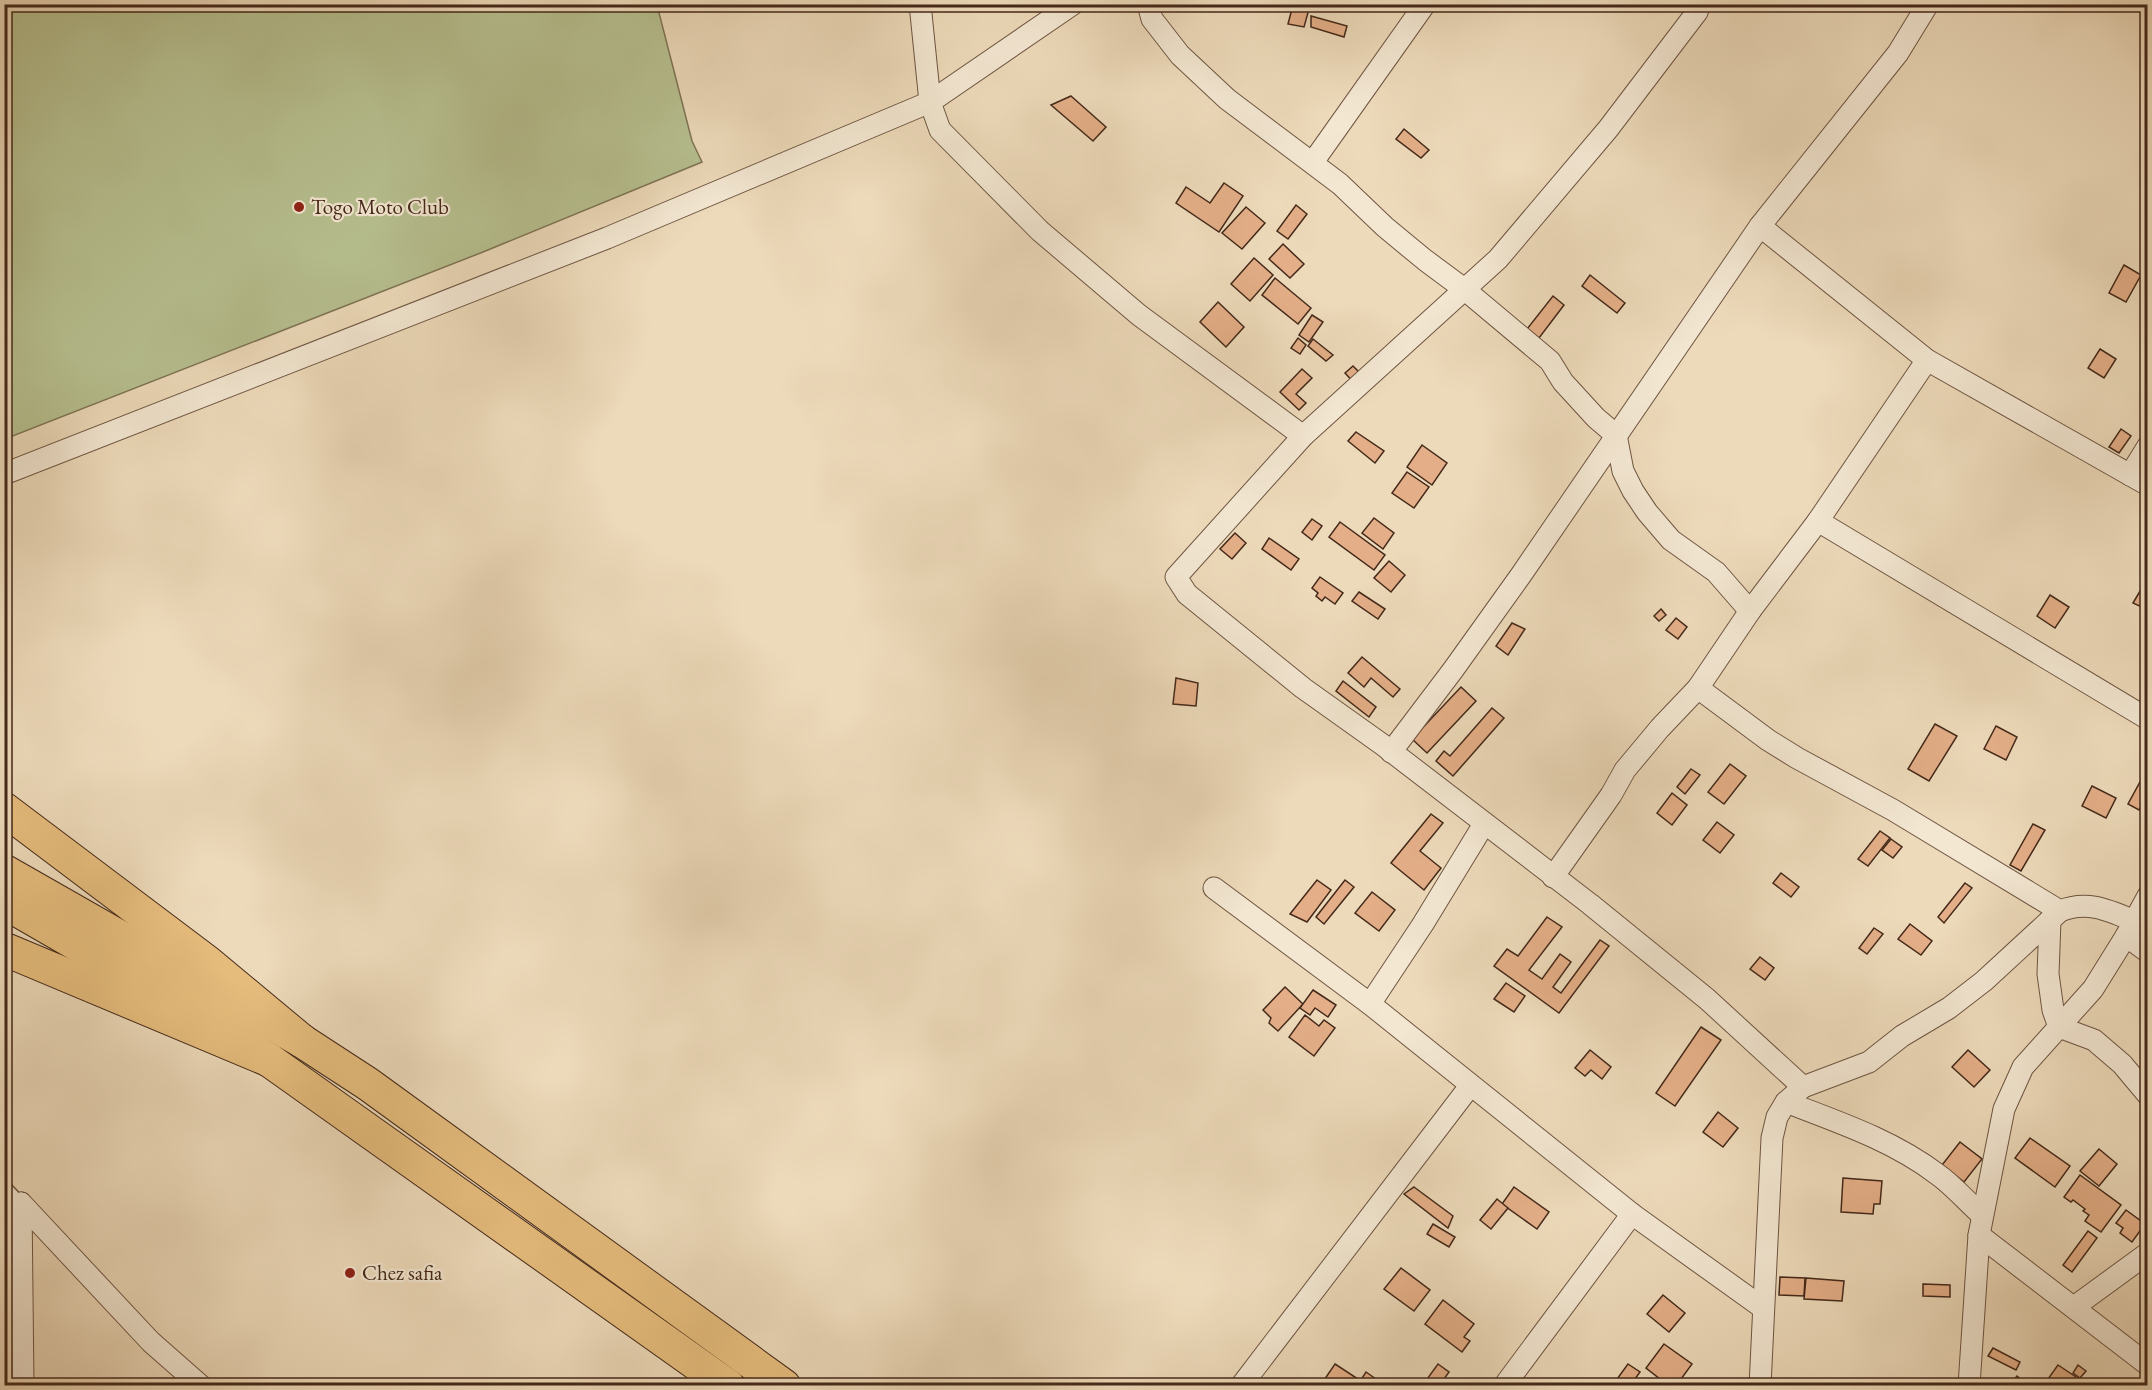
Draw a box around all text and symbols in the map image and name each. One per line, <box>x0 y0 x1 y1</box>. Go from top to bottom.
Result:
place label: Togo Moto Club <box>311 193 449 220</box>
marker: Togo Moto Club <box>292 200 306 214</box>
place label: Chez safia <box>362 1259 443 1286</box>
marker: Chez safia <box>343 1266 357 1280</box>

